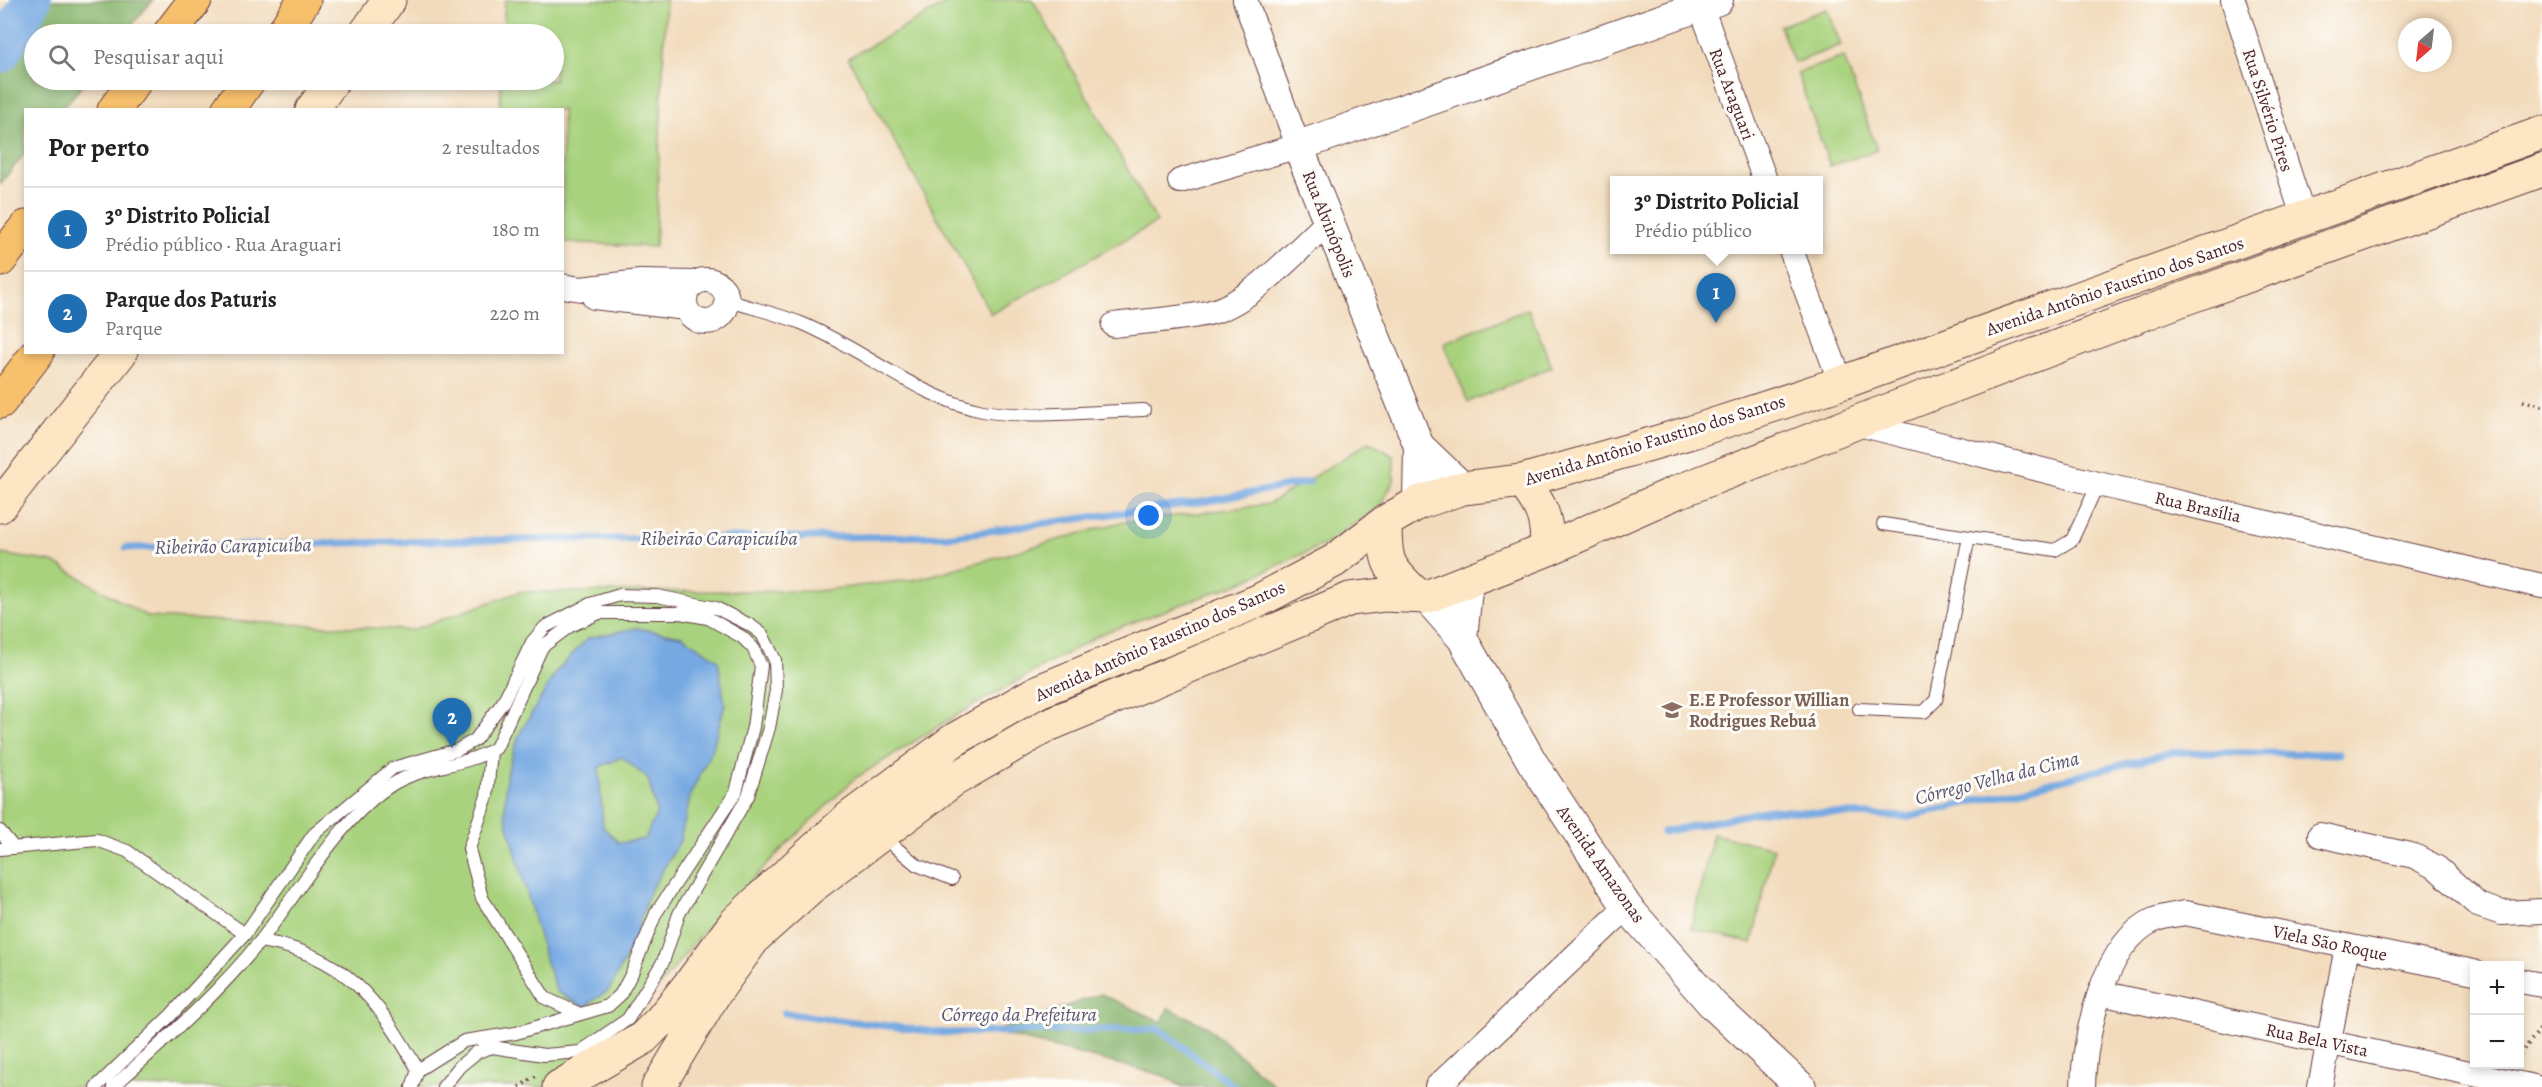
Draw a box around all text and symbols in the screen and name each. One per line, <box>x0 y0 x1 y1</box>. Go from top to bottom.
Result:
north arrow <box>2398 18 2452 72</box>
search box <box>24 24 564 90</box>
icon: search <box>45 41 78 74</box>
text: Pesquisar aqui <box>93 42 224 72</box>
street label: Rua Araguari <box>1704 45 1760 143</box>
street label: Rua Silvério Pires <box>2237 45 2299 175</box>
text: Por perto <box>48 130 149 165</box>
text: 2 resultados <box>442 134 540 161</box>
street label: Rua Alvinópolis <box>1297 167 1361 281</box>
popup <box>1610 176 1823 254</box>
text: 3º Distrito Policial <box>1634 187 1799 217</box>
text: 3º Distrito Policial <box>105 201 270 231</box>
text: 1 <box>64 216 71 243</box>
text: 180 m <box>492 216 540 243</box>
text: Prédio público <box>1634 217 1752 244</box>
text: Prédio público · Rua Araguari <box>105 231 342 258</box>
street label: Avenida Antônio Faustino dos Santos <box>1982 231 2247 342</box>
pin: 1 <box>1696 274 1736 323</box>
text: Parque dos Paturis <box>105 285 277 315</box>
text: 2 <box>63 300 72 327</box>
text: 220 m <box>490 300 540 327</box>
text: Parque <box>105 315 163 342</box>
street label: Avenida Antônio Faustino dos Santos <box>1521 389 1788 491</box>
street label: Rua Brasília <box>2152 485 2244 529</box>
your location <box>1134 501 1163 530</box>
water label: Ribeirão Carapicuíba <box>640 525 798 552</box>
water label: Ribeirão Carapicuíba <box>154 531 312 561</box>
street label: Avenida Antônio Faustino dos Santos <box>1030 575 1289 708</box>
place label: E.E Professor Willian Rodrigues Rebuá <box>1689 688 1849 733</box>
pin: 2 <box>432 698 472 748</box>
school or university icon: E.E Professor Willian Rodrigues Rebuá <box>1660 698 1684 722</box>
water label: Córrego Velha da Cima <box>1912 745 2082 811</box>
street label: Avenida Amazonas <box>1551 799 1651 928</box>
street label: Viela São Roque <box>2270 919 2389 967</box>
map controls <box>2470 961 2524 1069</box>
button: + <box>2470 961 2524 1015</box>
water label: Córrego da Prefeitura <box>941 1001 1097 1028</box>
button: − <box>2470 1015 2524 1069</box>
street label: Rua Bela Vista <box>2264 1017 2371 1063</box>

